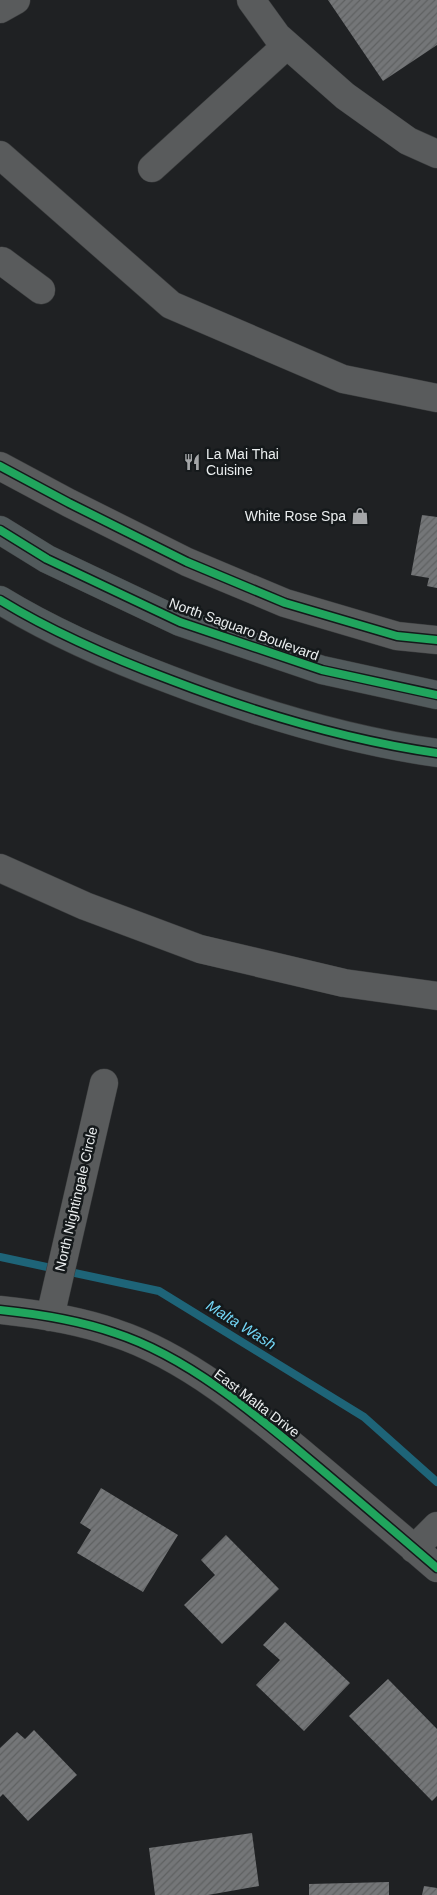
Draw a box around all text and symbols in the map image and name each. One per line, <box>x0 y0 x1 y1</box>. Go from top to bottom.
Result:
place label: La Mai Thai Cuisine <box>206 446 279 478</box>
restaurant icon: La Mai Thai Cuisine <box>182 452 202 472</box>
shop icon: White Rose Spa <box>350 506 370 526</box>
place label: White Rose Spa <box>245 508 346 524</box>
street label: North Saguaro Boulevard <box>167 594 321 664</box>
street label: North Nightingale Circle <box>52 1125 100 1273</box>
water label: Malta Wash <box>203 1296 279 1353</box>
street label: East Malta Drive <box>211 1366 303 1440</box>

